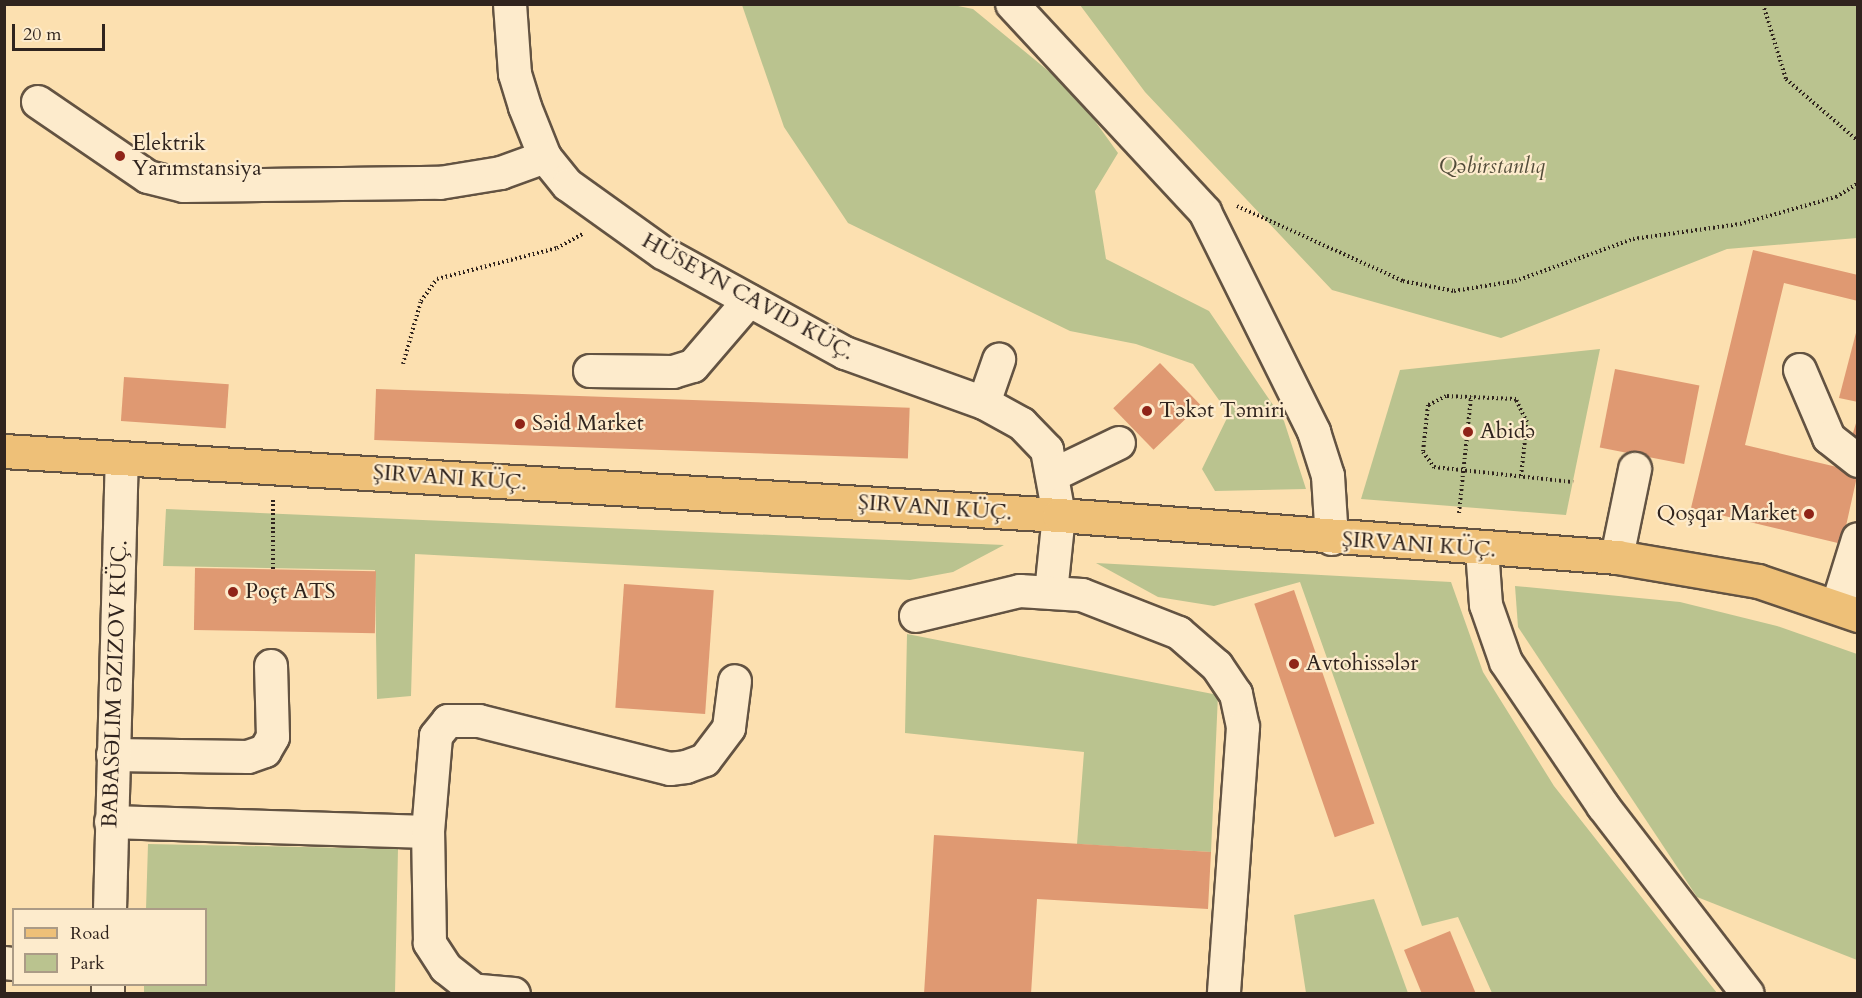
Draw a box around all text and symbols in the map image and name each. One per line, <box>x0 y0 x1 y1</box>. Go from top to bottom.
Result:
scale bar <box>15 12 108 50</box>
text: 20 m <box>23 22 62 47</box>
place label: Elektrik Yarımstansiya <box>132 130 262 182</box>
marker: Elektrik Yarımstansiya <box>113 149 127 163</box>
park label: Qəbirstanlıq <box>1439 154 1545 180</box>
street label: HÜSEYN CAVID KÜÇ. <box>637 228 859 366</box>
place label: Təkət Təmiri <box>1159 398 1285 424</box>
marker: Təkət Təmiri <box>1140 404 1154 418</box>
place label: Səid Market <box>532 411 644 437</box>
marker: Səid Market <box>513 417 527 431</box>
place label: Abidə <box>1480 419 1535 445</box>
marker: Abidə <box>1461 425 1475 439</box>
street label: ŞIRVANI KÜÇ. <box>372 459 528 497</box>
street label: ŞIRVANI KÜÇ. <box>857 489 1013 527</box>
place label: Qoşqar Market <box>1657 501 1797 527</box>
marker: Qoşqar Market <box>1802 507 1816 521</box>
street label: ŞIRVANI KÜÇ. <box>1341 526 1497 564</box>
street label: BABASƏLIM ƏZIZOV KÜÇ. <box>97 540 133 828</box>
place label: Poçt ATS <box>245 579 336 605</box>
marker: Poçt ATS <box>226 585 240 599</box>
place label: Avtohissələr <box>1306 651 1418 677</box>
marker: Avtohissələr <box>1287 657 1301 671</box>
legend <box>12 908 207 986</box>
text: Road <box>70 921 110 946</box>
text: Park <box>70 951 105 976</box>

